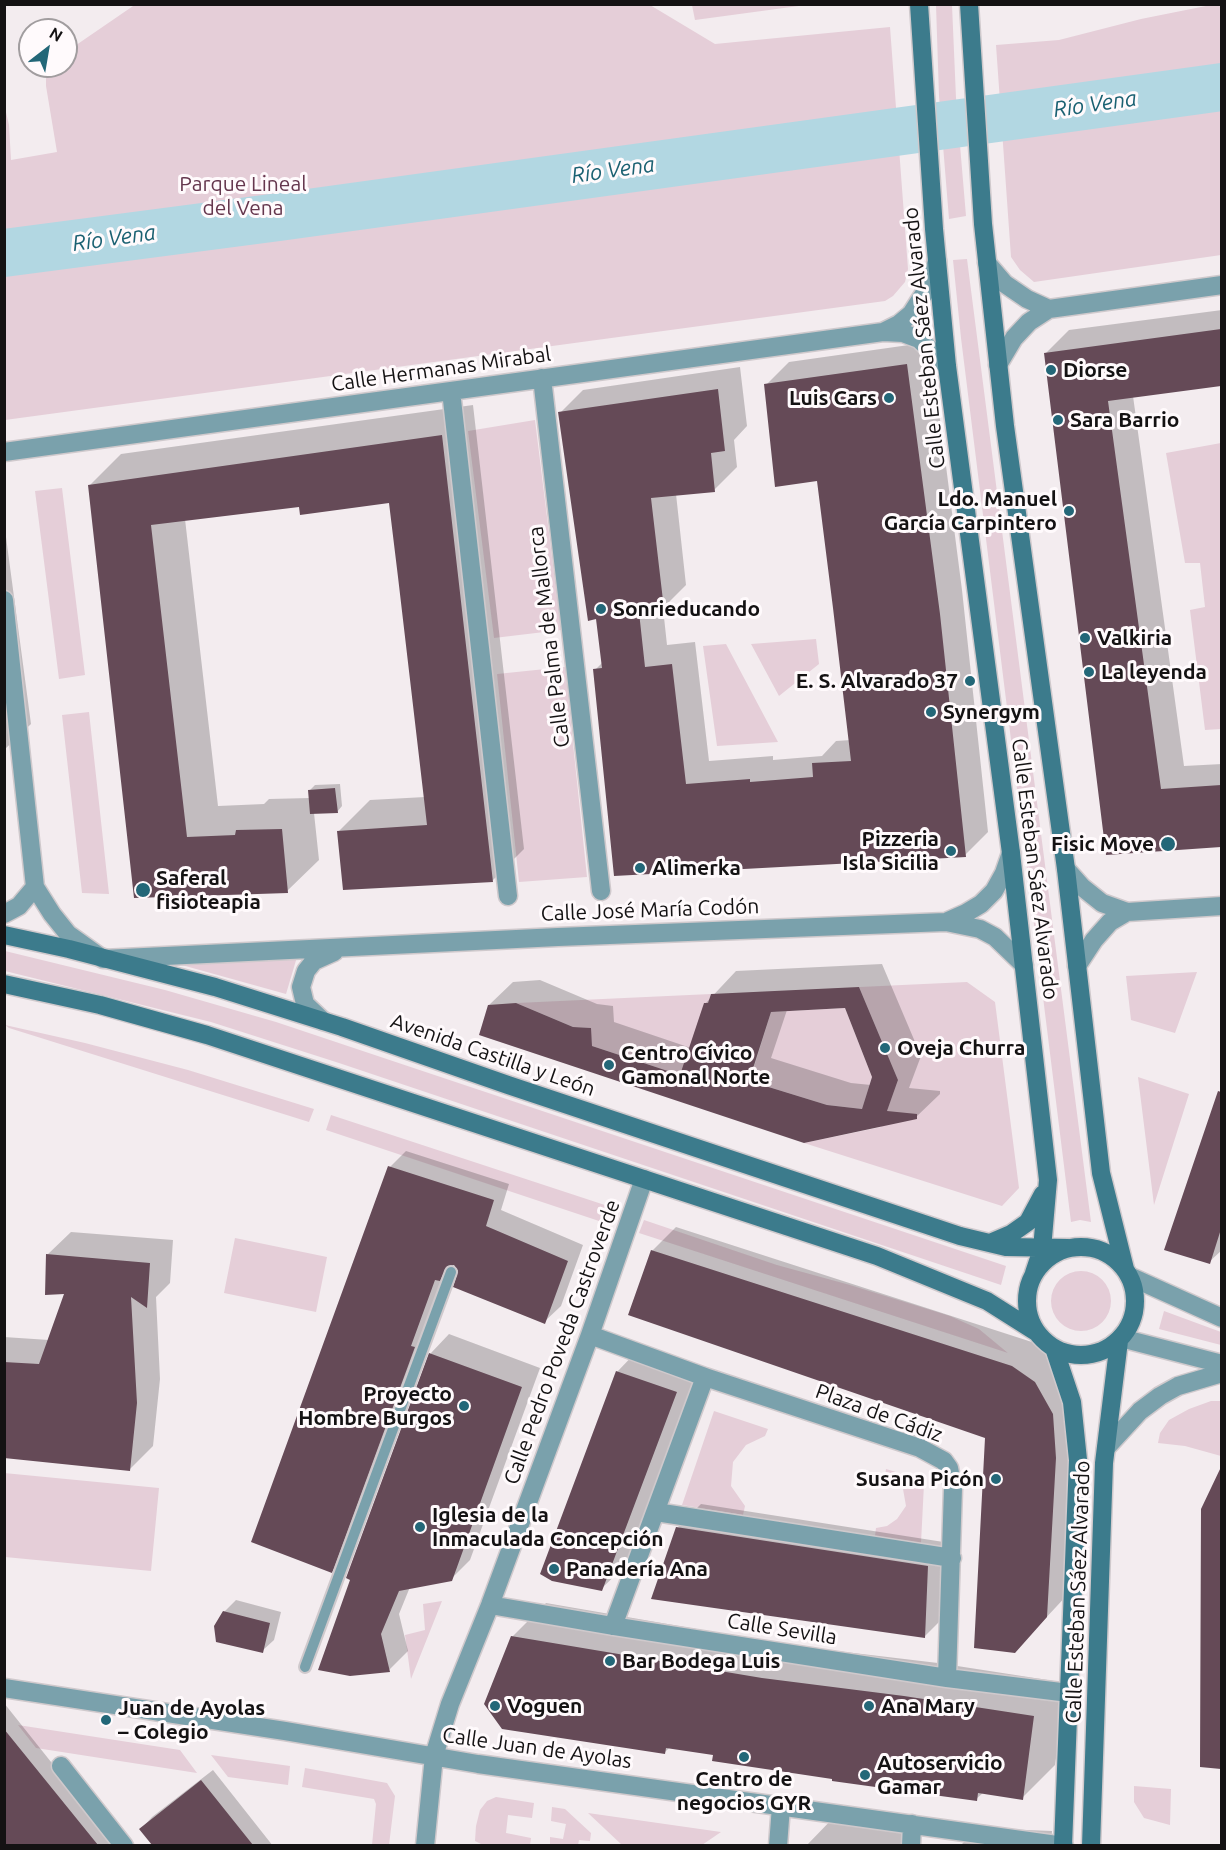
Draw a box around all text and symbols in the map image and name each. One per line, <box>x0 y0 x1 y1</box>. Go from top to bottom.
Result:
north arrow <box>18 18 78 78</box>
text: N <box>46 23 66 45</box>
water label: Río Vena <box>1052 85 1138 123</box>
water label: Río Vena <box>570 151 656 189</box>
park label: Parque Lineal del Vena <box>179 171 307 221</box>
street label: Calle Esteban Sáez Alvarado <box>898 206 950 470</box>
water label: Río Vena <box>71 219 157 257</box>
street label: Calle Hermanas Mirabal <box>330 341 552 397</box>
place label: Diorse <box>1063 357 1127 383</box>
marker: Diorse <box>1044 363 1058 377</box>
place label: Luis Cars <box>789 385 877 411</box>
marker: Luis Cars <box>882 391 896 405</box>
place label: Sara Barrio <box>1070 407 1179 433</box>
marker: Sara Barrio <box>1051 413 1065 427</box>
place label: Ldo. Manuel García Carpintero <box>884 486 1057 536</box>
marker: Ldo. Manuel García Carpintero <box>1062 504 1076 518</box>
street label: Calle Palma de Mallorca <box>523 525 575 749</box>
place label: Sonrieducando <box>613 596 760 622</box>
marker: Sonrieducando <box>594 602 608 616</box>
place label: Valkiria <box>1097 625 1172 651</box>
marker: Valkiria <box>1078 631 1092 645</box>
place label: La leyenda <box>1101 659 1207 685</box>
marker: La leyenda <box>1082 665 1096 679</box>
place label: E. S. Alvarado 37 <box>796 668 958 694</box>
marker: E. S. Alvarado 37 <box>963 674 977 688</box>
place label: Synergym <box>943 699 1040 725</box>
marker: Synergym <box>924 705 938 719</box>
street label: Calle Esteban Sáez Alvarado <box>1006 737 1064 1001</box>
place label: Pizzeria Isla Sicilia <box>842 826 939 876</box>
place label: Fisic Move <box>1051 831 1154 857</box>
marker: Fisic Move <box>1159 835 1177 853</box>
marker: Pizzeria Isla Sicilia <box>944 844 958 858</box>
place label: Alimerka <box>652 855 741 881</box>
marker: Alimerka <box>633 861 647 875</box>
place label: Saferal fisioteapia <box>156 865 261 915</box>
marker: Saferal fisioteapia <box>134 881 152 899</box>
street label: Calle José María Codón <box>540 894 760 926</box>
street label: Avenida Castilla y León <box>388 1008 598 1102</box>
place label: Oveja Churra <box>897 1035 1025 1061</box>
place label: Centro Cívico Gamonal Norte <box>621 1040 770 1090</box>
marker: Oveja Churra <box>878 1041 892 1055</box>
marker: Centro Cívico Gamonal Norte <box>602 1058 616 1072</box>
street label: Calle Pedro Poveda Castroverde <box>499 1196 625 1488</box>
street label: Plaza de Cádiz <box>812 1378 946 1448</box>
place label: Proyecto Hombre Burgos <box>298 1381 452 1431</box>
marker: Proyecto Hombre Burgos <box>457 1399 471 1413</box>
street label: Calle Esteban Sáez Alvarado <box>1061 1460 1095 1724</box>
place label: Susana Picón <box>856 1466 984 1492</box>
marker: Susana Picón <box>989 1472 1003 1486</box>
place label: Iglesia de la Inmaculada Concepción <box>432 1502 663 1552</box>
marker: Iglesia de la Inmaculada Concepción <box>413 1520 427 1534</box>
place label: Panadería Ana <box>566 1556 708 1582</box>
marker: Panadería Ana <box>547 1562 561 1576</box>
street label: Calle Sevilla <box>725 1608 839 1650</box>
place label: Bar Bodega Luis <box>622 1648 781 1674</box>
marker: Bar Bodega Luis <box>603 1654 617 1668</box>
place label: Voguen <box>507 1693 582 1719</box>
place label: Ana Mary <box>881 1693 975 1719</box>
place label: Juan de Ayolas – Colegio <box>118 1695 265 1745</box>
marker: Voguen <box>488 1699 502 1713</box>
marker: Ana Mary <box>862 1699 876 1713</box>
marker: Juan de Ayolas – Colegio <box>99 1713 113 1727</box>
street label: Calle Juan de Ayolas <box>441 1722 633 1774</box>
marker: Centro de negocios GYR <box>737 1750 751 1764</box>
place label: Autoservicio Gamar <box>877 1750 1003 1800</box>
place label: Centro de negocios GYR <box>677 1766 811 1816</box>
marker: Autoservicio Gamar <box>858 1768 872 1782</box>

